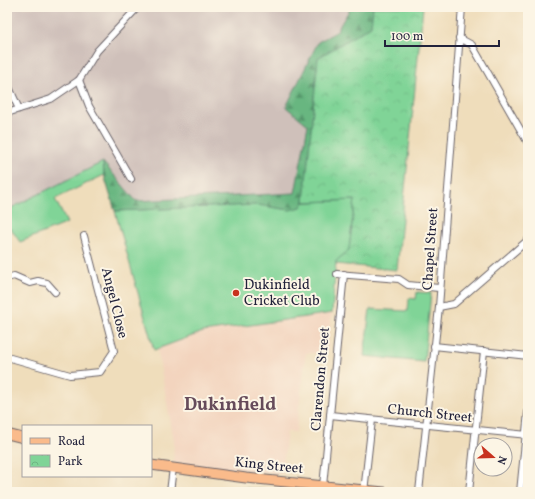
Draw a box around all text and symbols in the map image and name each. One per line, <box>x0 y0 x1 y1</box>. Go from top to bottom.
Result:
scale bar <box>385 22 499 48</box>
text: 100 m <box>391 29 424 45</box>
street label: Chapel Street <box>419 207 443 291</box>
street label: Angel Close <box>96 266 132 341</box>
place label: Dukinfield Cricket Club <box>244 276 320 311</box>
marker: Dukinfield Cricket Club <box>231 288 241 298</box>
street label: Clarendon Street <box>307 326 335 432</box>
district label: Dukinfield <box>184 393 276 418</box>
street label: Church Street <box>387 400 473 428</box>
legend <box>22 425 152 477</box>
text: Road <box>58 434 85 450</box>
north arrow <box>473 437 513 477</box>
street label: King Street <box>234 453 304 479</box>
text: Park <box>58 454 83 470</box>
text: N <box>493 454 509 466</box>

